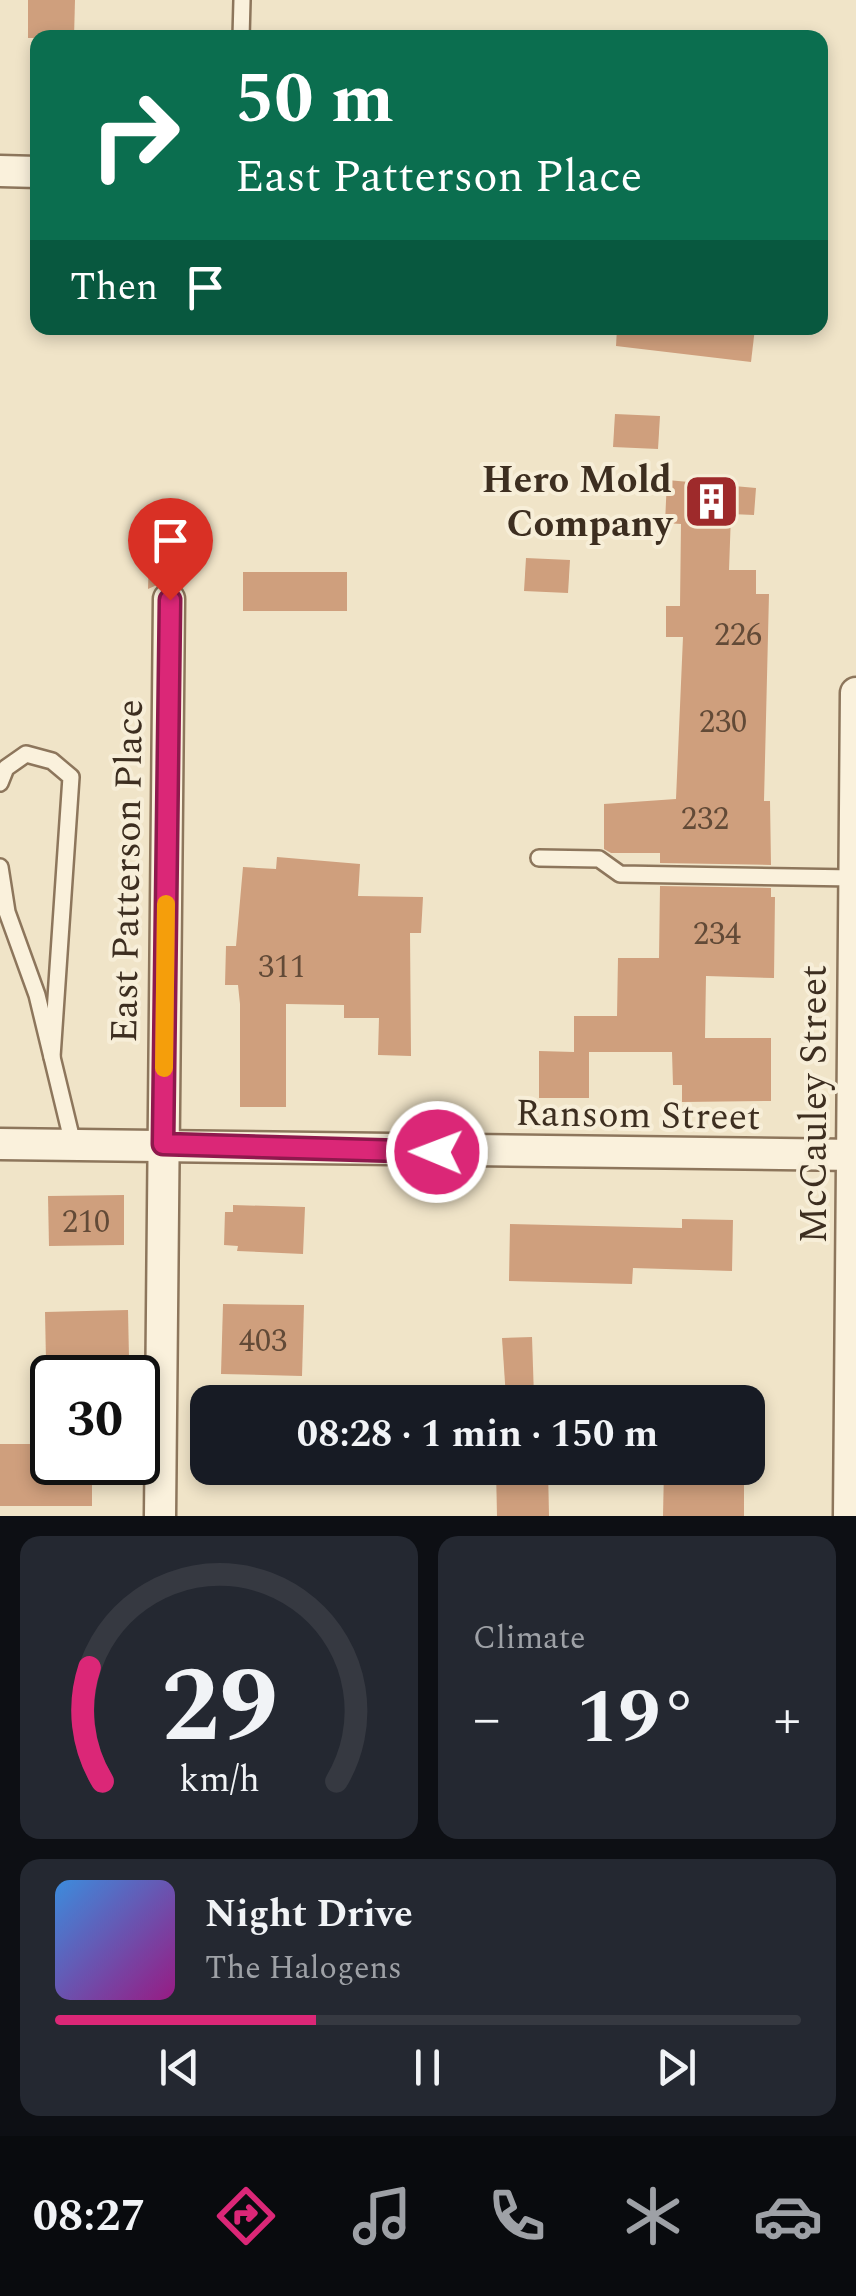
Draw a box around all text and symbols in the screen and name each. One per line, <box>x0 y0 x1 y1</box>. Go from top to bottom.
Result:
text: 50 m <box>235 47 394 153</box>
icon: right <box>70 70 200 200</box>
text: East Patterson Place <box>235 143 642 212</box>
text: Then <box>70 259 158 317</box>
icon: arrive <box>178 260 233 315</box>
place label: Hero Mold Company <box>482 452 674 554</box>
building icon: Hero Mold Company <box>681 471 741 531</box>
pin <box>128 498 213 601</box>
icon: arrive <box>143 513 198 568</box>
house number: 226 <box>714 611 762 660</box>
house number: 230 <box>699 698 747 747</box>
street label: East Patterson Place <box>96 699 160 1043</box>
house number: 232 <box>681 795 729 844</box>
house number: 234 <box>693 910 741 959</box>
house number: 311 <box>258 943 306 992</box>
street label: McCauley Street <box>786 964 844 1244</box>
street label: Ransom Street <box>515 1085 761 1147</box>
position arrow <box>385 1100 489 1204</box>
house number: 210 <box>62 1198 110 1247</box>
house number: 403 <box>239 1317 287 1366</box>
speed limit sign: 30 <box>30 1355 160 1485</box>
text: 08:28 · 1 min · 150 m <box>297 1406 658 1464</box>
text: Climate <box>473 1614 585 1663</box>
text: 29 <box>161 1629 277 1787</box>
text: 19° <box>576 1662 698 1776</box>
text: − <box>473 1678 501 1761</box>
text: + <box>773 1678 801 1761</box>
text: km/h <box>179 1753 259 1808</box>
text: Night Drive <box>205 1886 413 1944</box>
text: The Halogens <box>205 1944 402 1993</box>
icon: previous <box>152 2040 207 2095</box>
icon: pause <box>400 2040 455 2095</box>
icon: next <box>649 2040 704 2095</box>
icon: directions <box>211 2181 281 2251</box>
icon: music <box>347 2181 417 2251</box>
icon: phone <box>482 2181 552 2251</box>
icon: climate <box>618 2181 688 2251</box>
icon: car <box>753 2181 823 2251</box>
text: 08:27 <box>33 2182 146 2251</box>

